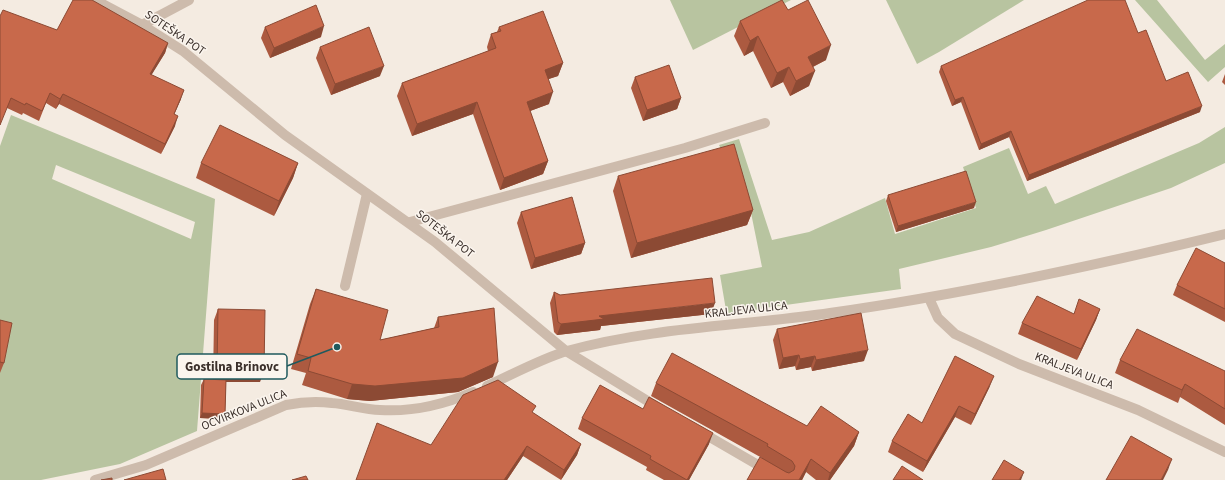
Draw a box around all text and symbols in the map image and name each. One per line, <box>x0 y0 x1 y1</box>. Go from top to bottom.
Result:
street label: SOTEŠKA POT <box>141 6 209 60</box>
street label: SOTEŠKA POT <box>412 206 478 263</box>
street label: KRALJEVA ULICA <box>704 297 789 323</box>
street label: KRALJEVA ULICA <box>1032 348 1116 394</box>
callout: Gostilna Brinovc <box>177 354 287 379</box>
text: Gostilna Brinovc <box>185 358 279 376</box>
street label: OCVIRKOVA ULICA <box>199 385 290 435</box>

